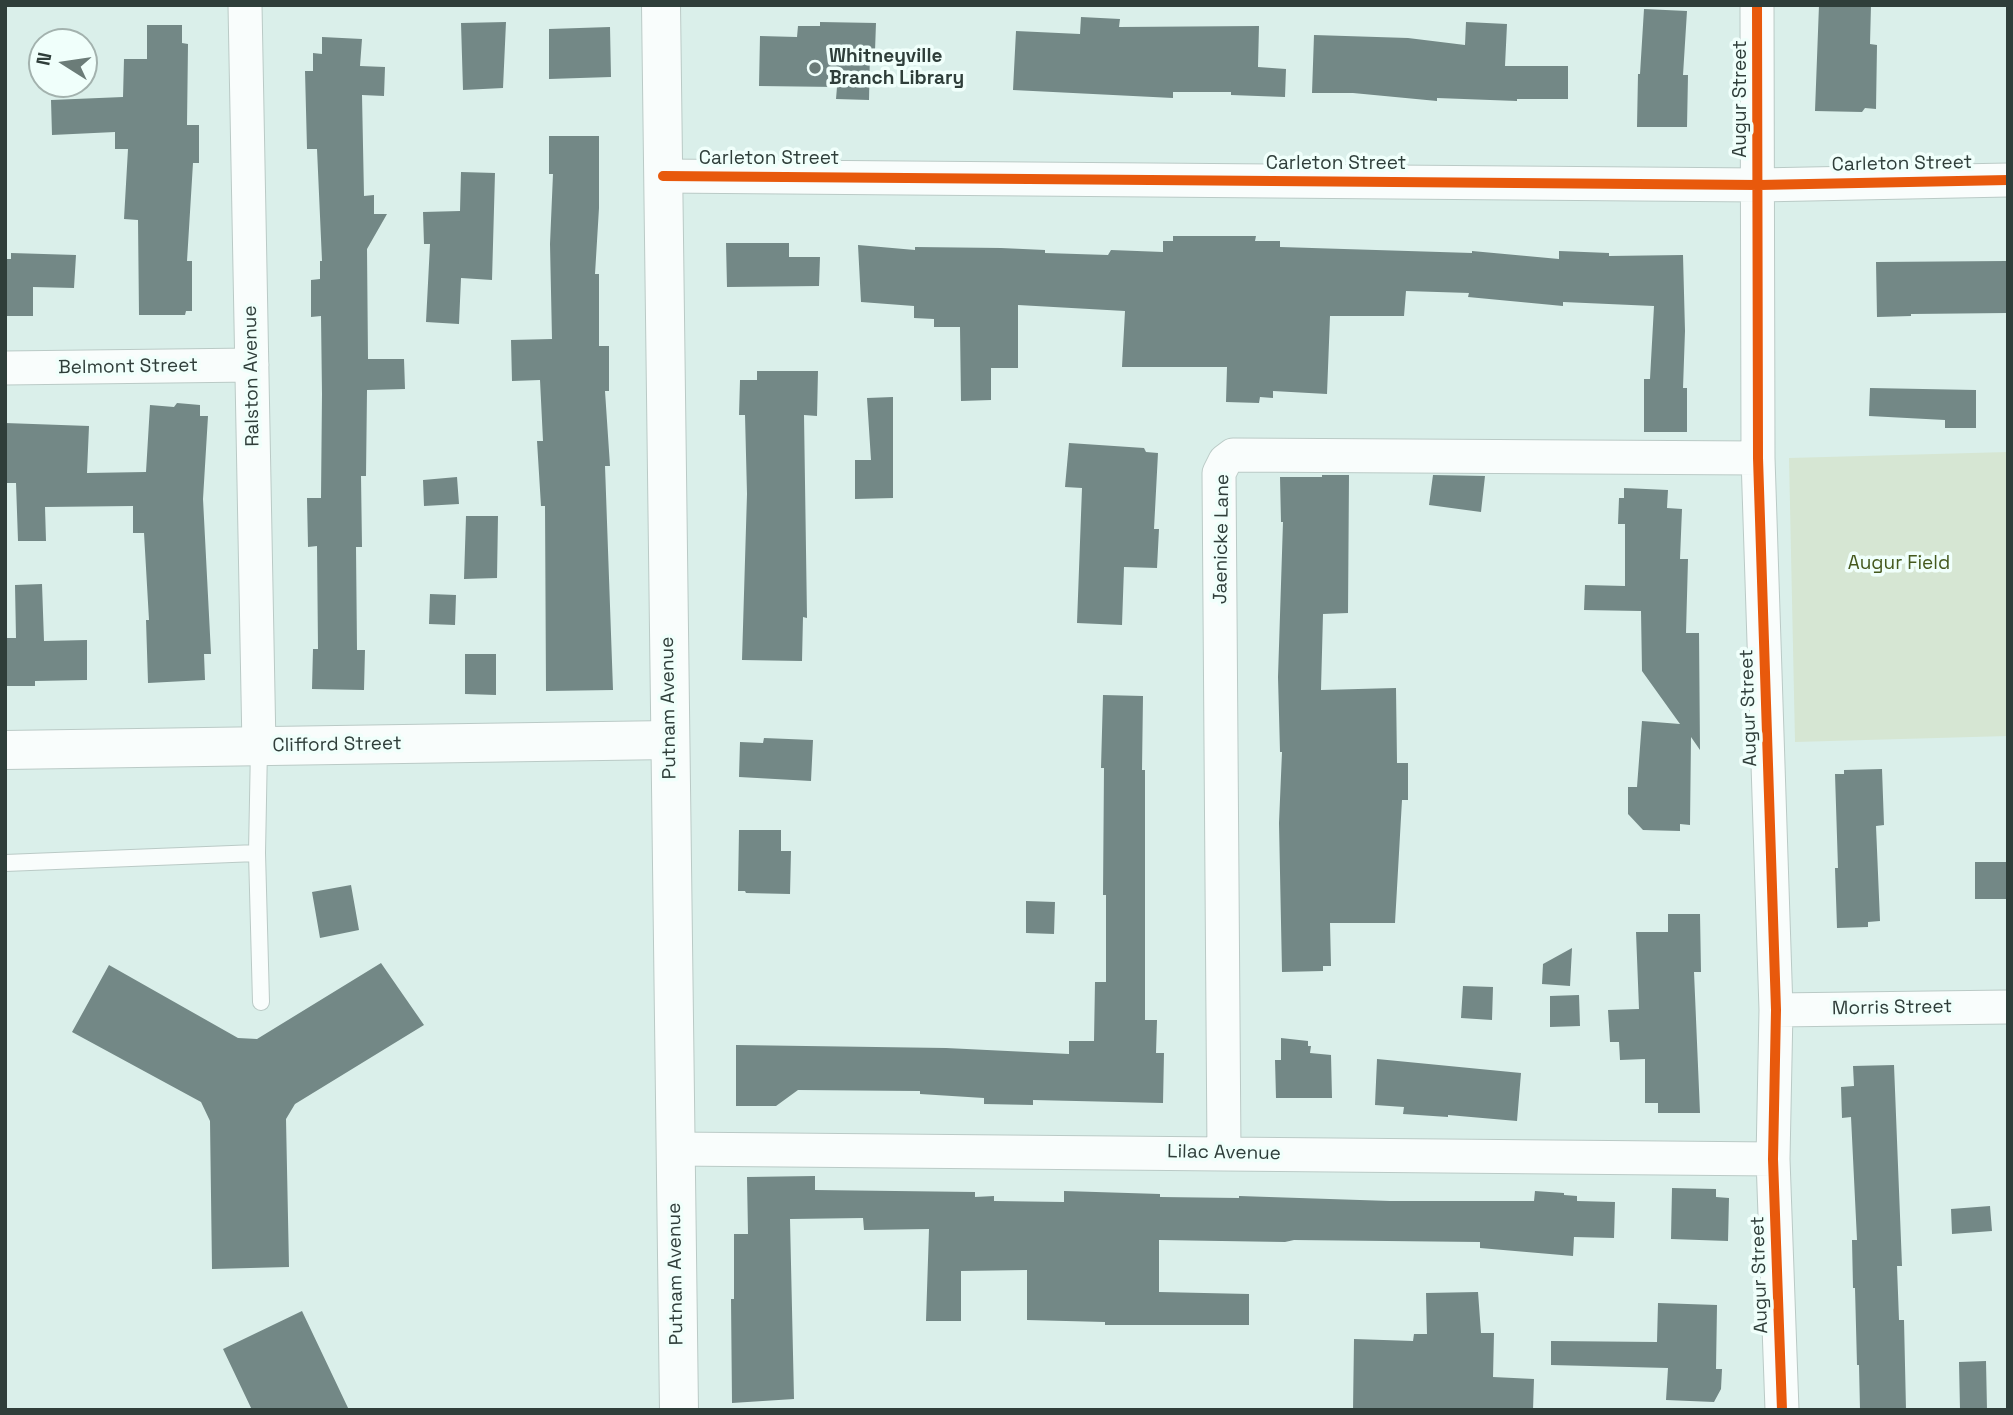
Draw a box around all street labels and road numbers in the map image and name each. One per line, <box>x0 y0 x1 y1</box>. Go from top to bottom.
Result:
street label: Augur Street <box>1730 40 1752 158</box>
street label: Carleton Street <box>699 148 839 170</box>
street label: Carleton Street <box>1832 151 1972 177</box>
street label: Carleton Street <box>1266 153 1406 175</box>
street label: Ralston Avenue <box>239 305 265 447</box>
street label: Belmont Street <box>58 354 198 380</box>
street label: Jaenicke Lane <box>1209 474 1235 604</box>
street label: Putnam Avenue <box>656 636 682 780</box>
street label: Augur Street <box>1736 649 1762 767</box>
street label: Clifford Street <box>272 732 402 758</box>
street label: Morris Street <box>1832 996 1952 1020</box>
street label: Lilac Avenue <box>1167 1141 1281 1165</box>
street label: Putnam Avenue <box>663 1202 689 1346</box>
street label: Augur Street <box>1747 1216 1773 1334</box>

